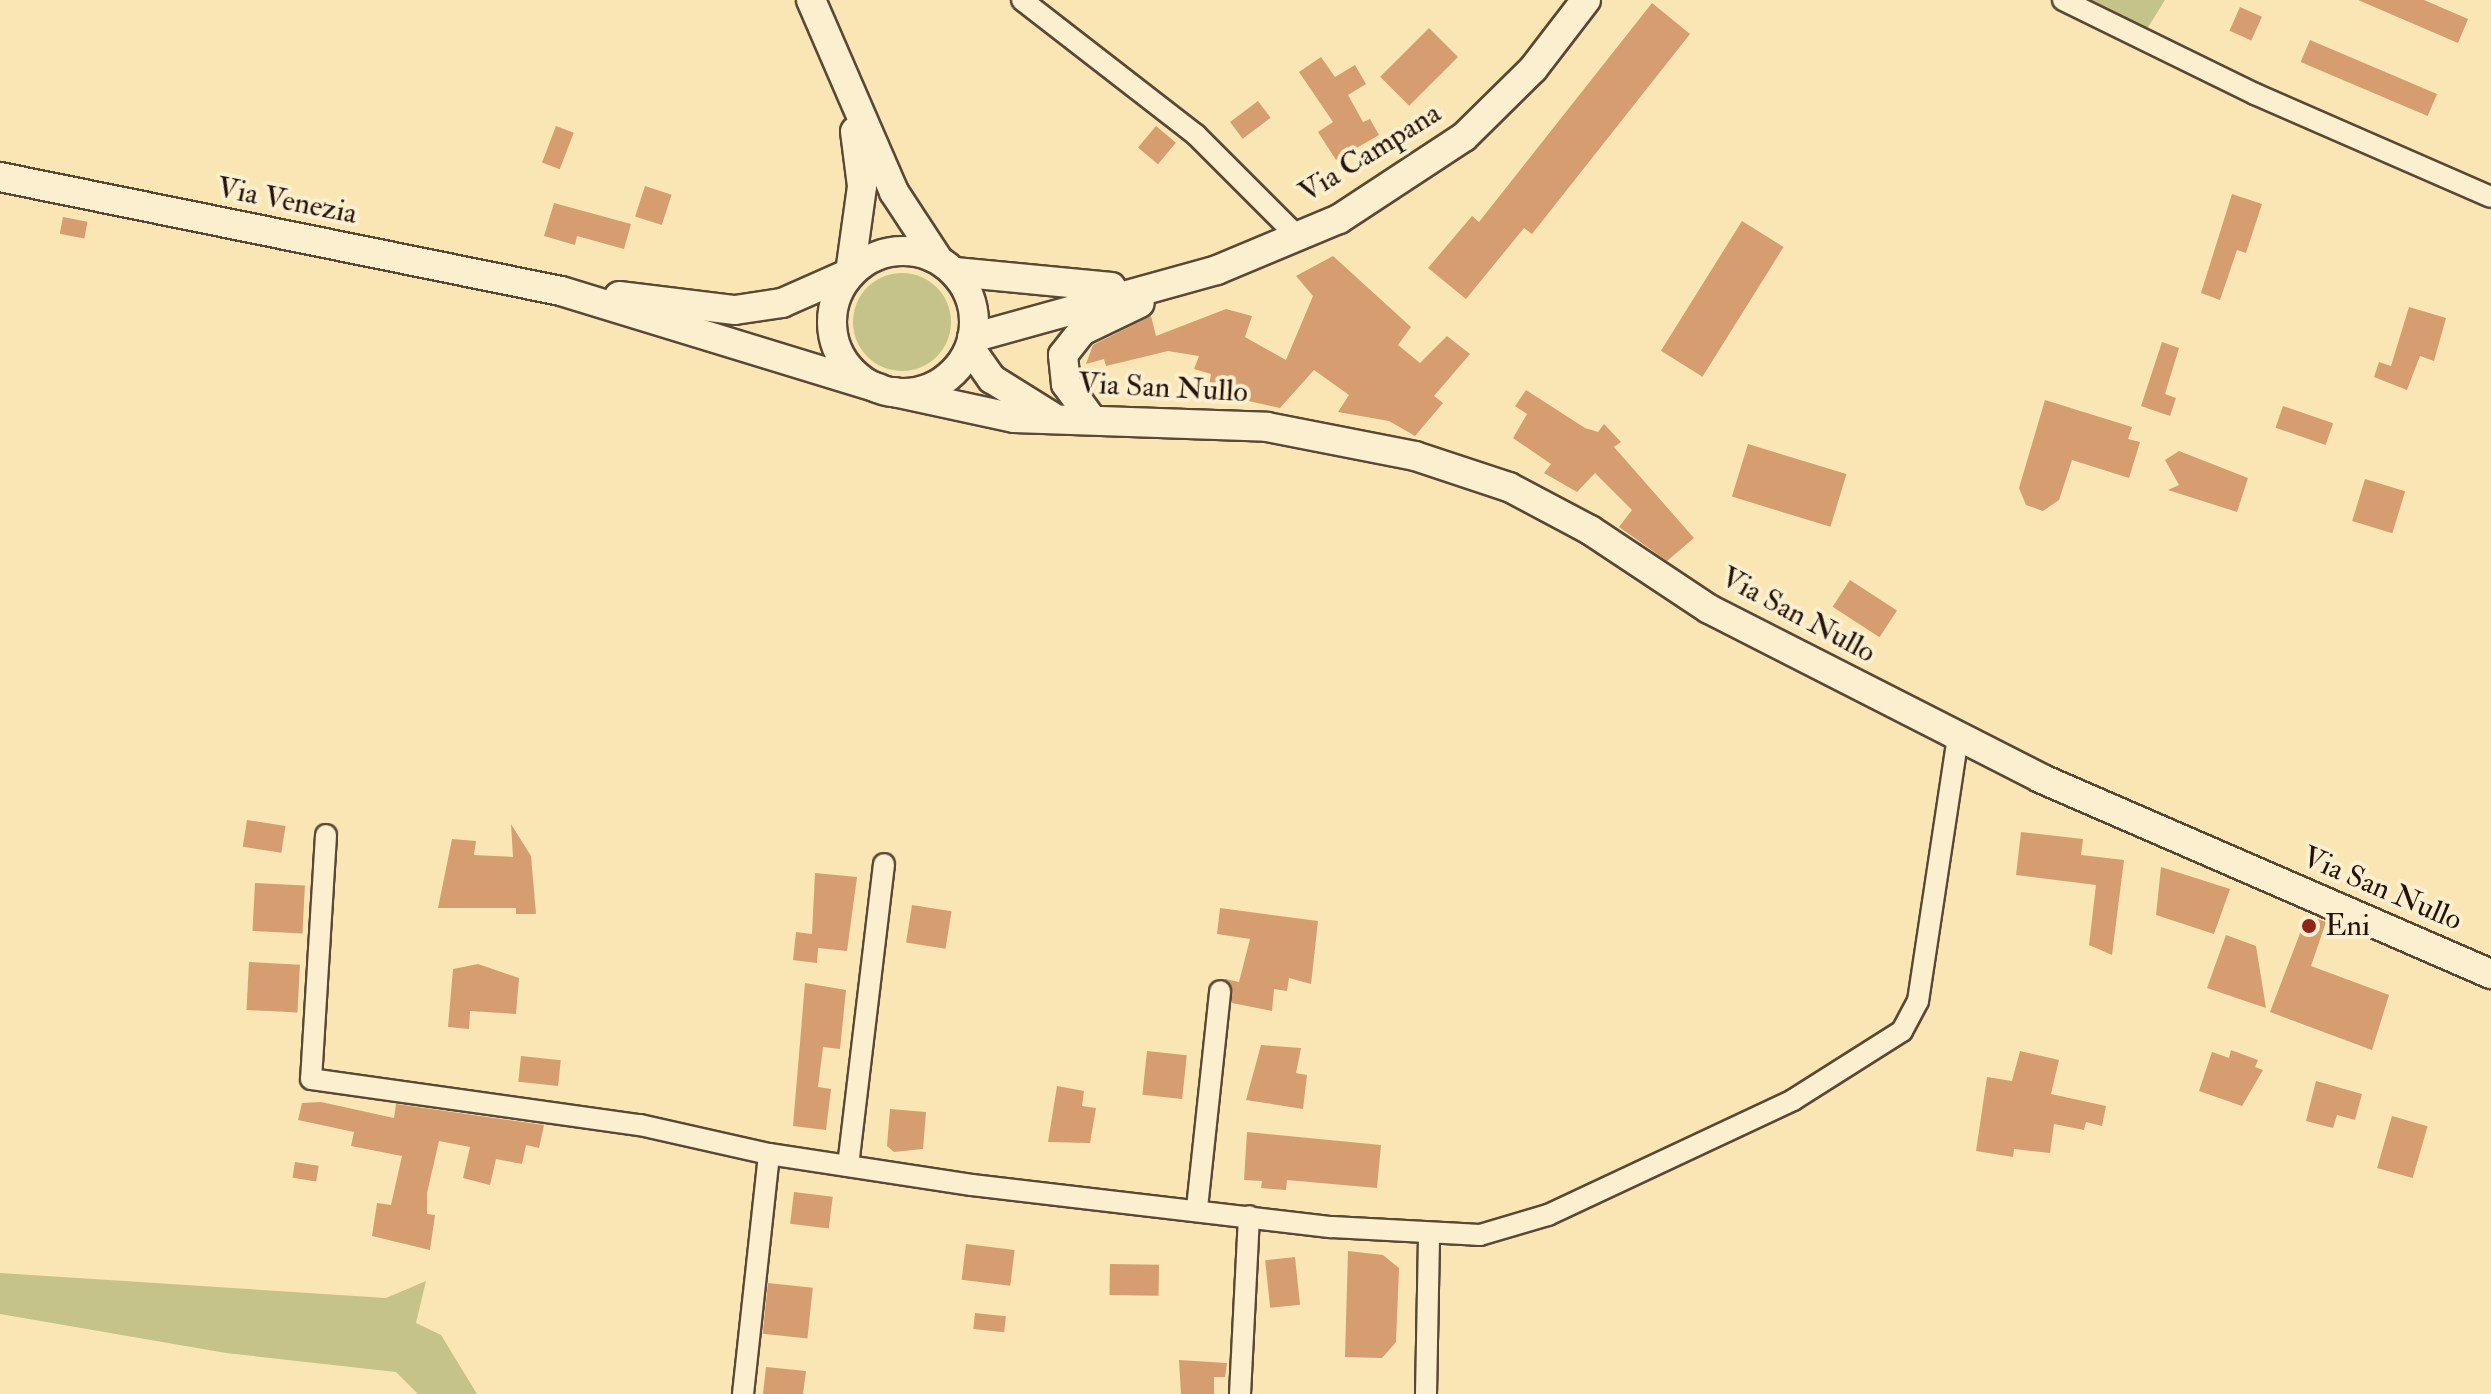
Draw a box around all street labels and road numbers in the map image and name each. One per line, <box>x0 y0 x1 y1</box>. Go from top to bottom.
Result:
street label: Via Campana <box>1292 95 1448 211</box>
street label: Via Venezia <box>214 170 360 232</box>
street label: Via San Nullo <box>1077 366 1249 410</box>
street label: Via San Nullo <box>1715 559 1881 671</box>
street label: Via San Nullo <box>2297 839 2467 939</box>

